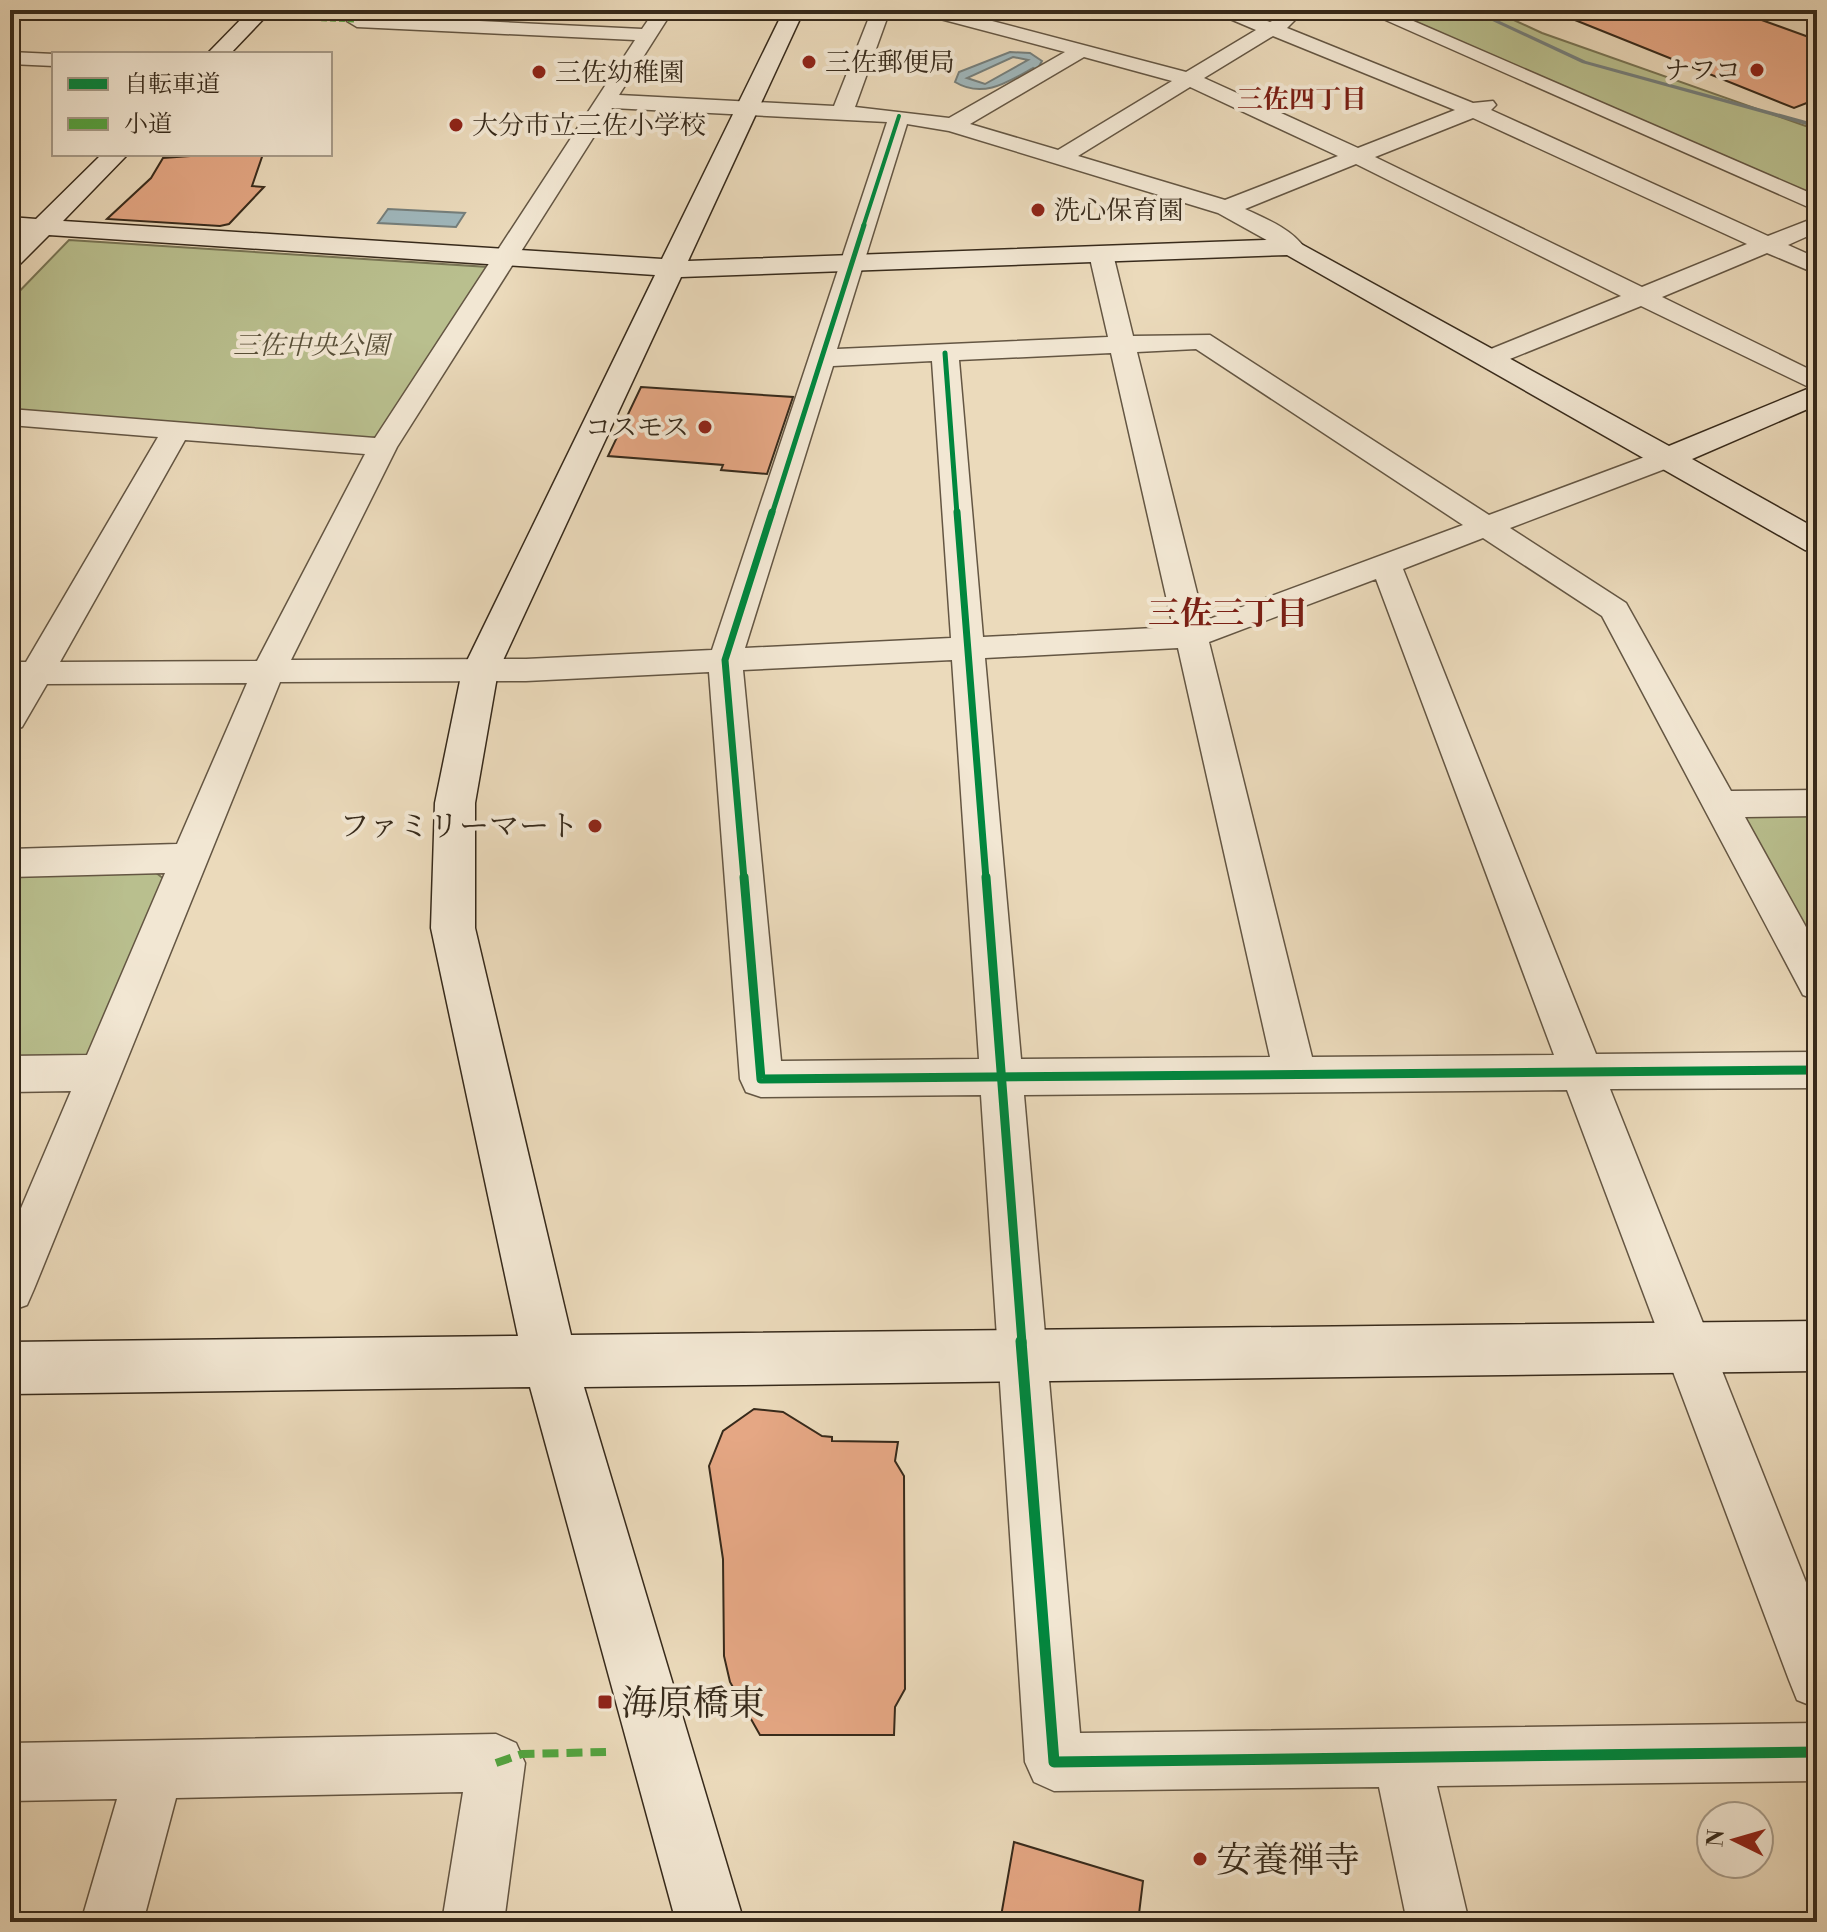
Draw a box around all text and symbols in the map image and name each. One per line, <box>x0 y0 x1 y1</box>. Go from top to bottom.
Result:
place label: 三佐郵便局 <box>825 47 955 79</box>
legend <box>52 52 332 156</box>
marker: 三佐郵便局 <box>800 53 818 71</box>
place label: ナフコ <box>1664 55 1741 87</box>
place label: 三佐幼稚園 <box>555 57 685 89</box>
marker: ナフコ <box>1748 61 1766 79</box>
marker: 三佐幼稚園 <box>530 63 548 81</box>
text: 自転車道 <box>124 70 220 100</box>
district label: 三佐四丁目 <box>1237 84 1367 116</box>
text: 小道 <box>124 110 172 140</box>
place label: 大分市立三佐小学校 <box>472 110 706 142</box>
marker: 大分市立三佐小学校 <box>447 116 465 134</box>
place label: 洗心保育園 <box>1054 195 1184 227</box>
marker: 洗心保育園 <box>1029 201 1047 219</box>
park label: 三佐中央公園 <box>233 330 393 362</box>
place label: コスモス <box>585 412 689 444</box>
marker: コスモス <box>696 418 714 436</box>
district label: 三佐三丁目 <box>1148 594 1308 634</box>
place label: ファミリーマート <box>340 808 579 846</box>
marker: ファミリーマート <box>586 817 604 835</box>
place label: 海原橋東 <box>621 1682 765 1727</box>
marker: 海原橋東 <box>596 1693 614 1711</box>
north arrow <box>1695 1800 1775 1880</box>
text: N <box>1702 1828 1731 1848</box>
place label: 安養禅寺 <box>1216 1839 1360 1884</box>
marker: 安養禅寺 <box>1191 1850 1209 1868</box>

